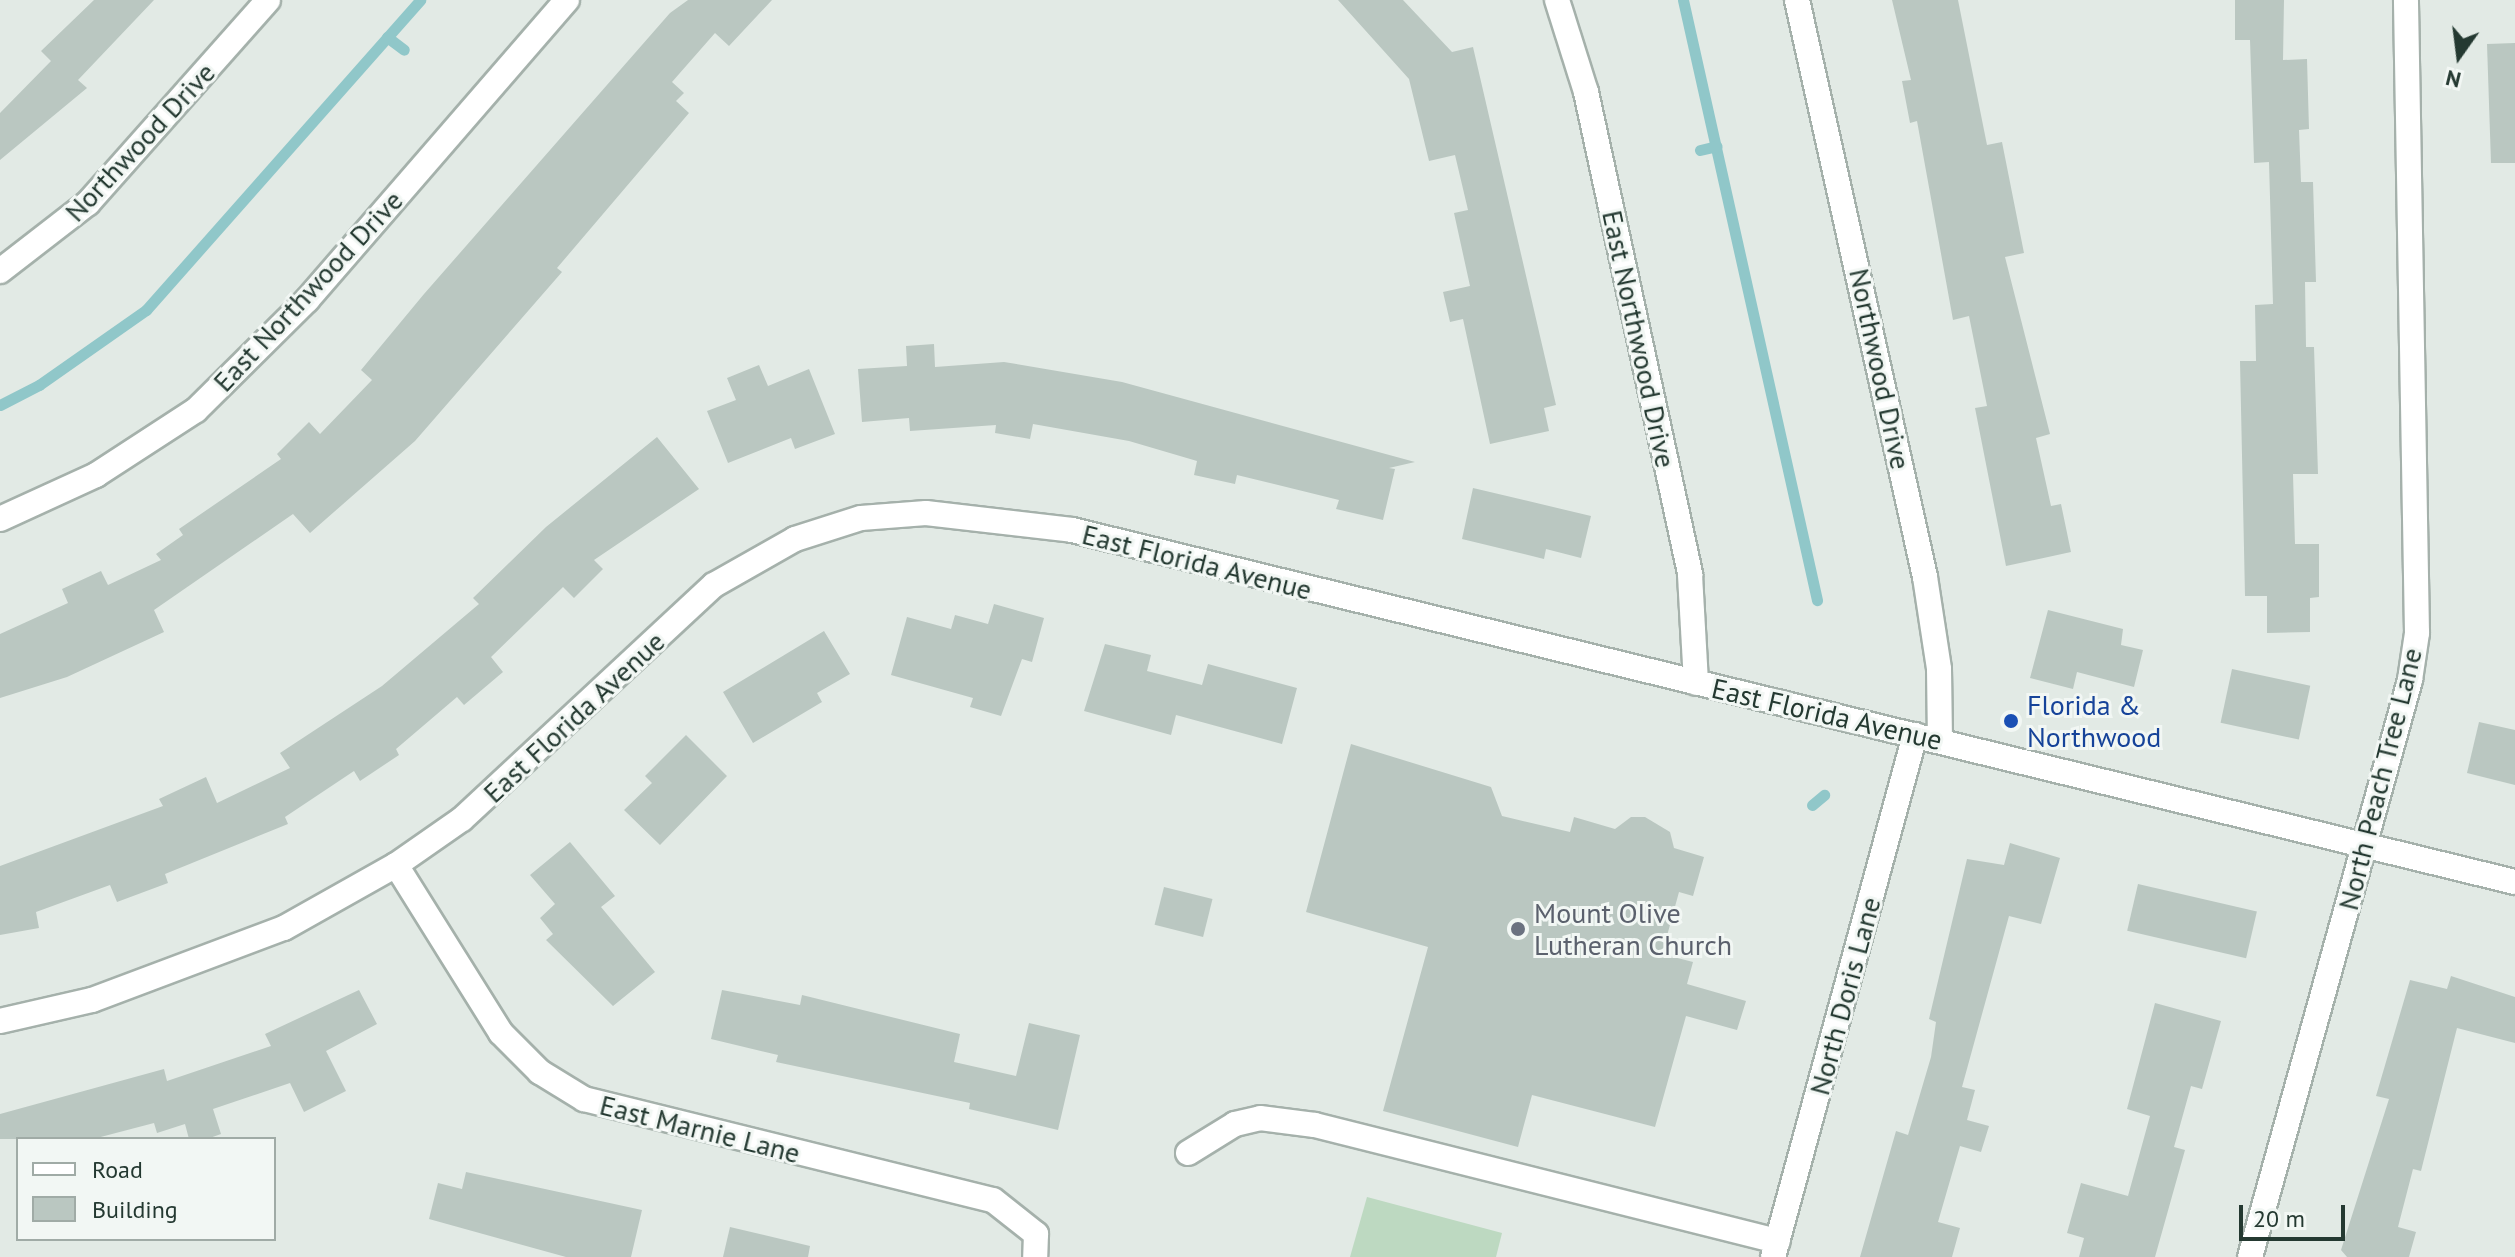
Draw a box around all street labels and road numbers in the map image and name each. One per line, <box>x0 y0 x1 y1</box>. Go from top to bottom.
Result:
street label: Northwood Drive <box>58 56 222 228</box>
street label: East Northwood Drive <box>206 184 410 398</box>
street label: East Northwood Drive <box>1595 207 1683 471</box>
street label: Northwood Drive <box>1842 265 1918 473</box>
street label: East Florida Avenue <box>1078 517 1316 607</box>
street label: East Florida Avenue <box>476 624 672 810</box>
street label: North Peach Tree Lane <box>2331 644 2429 914</box>
street label: East Florida Avenue <box>1708 671 1946 757</box>
street label: North Doris Lane <box>1802 893 1888 1099</box>
street label: East Marnie Lane <box>596 1088 804 1170</box>

